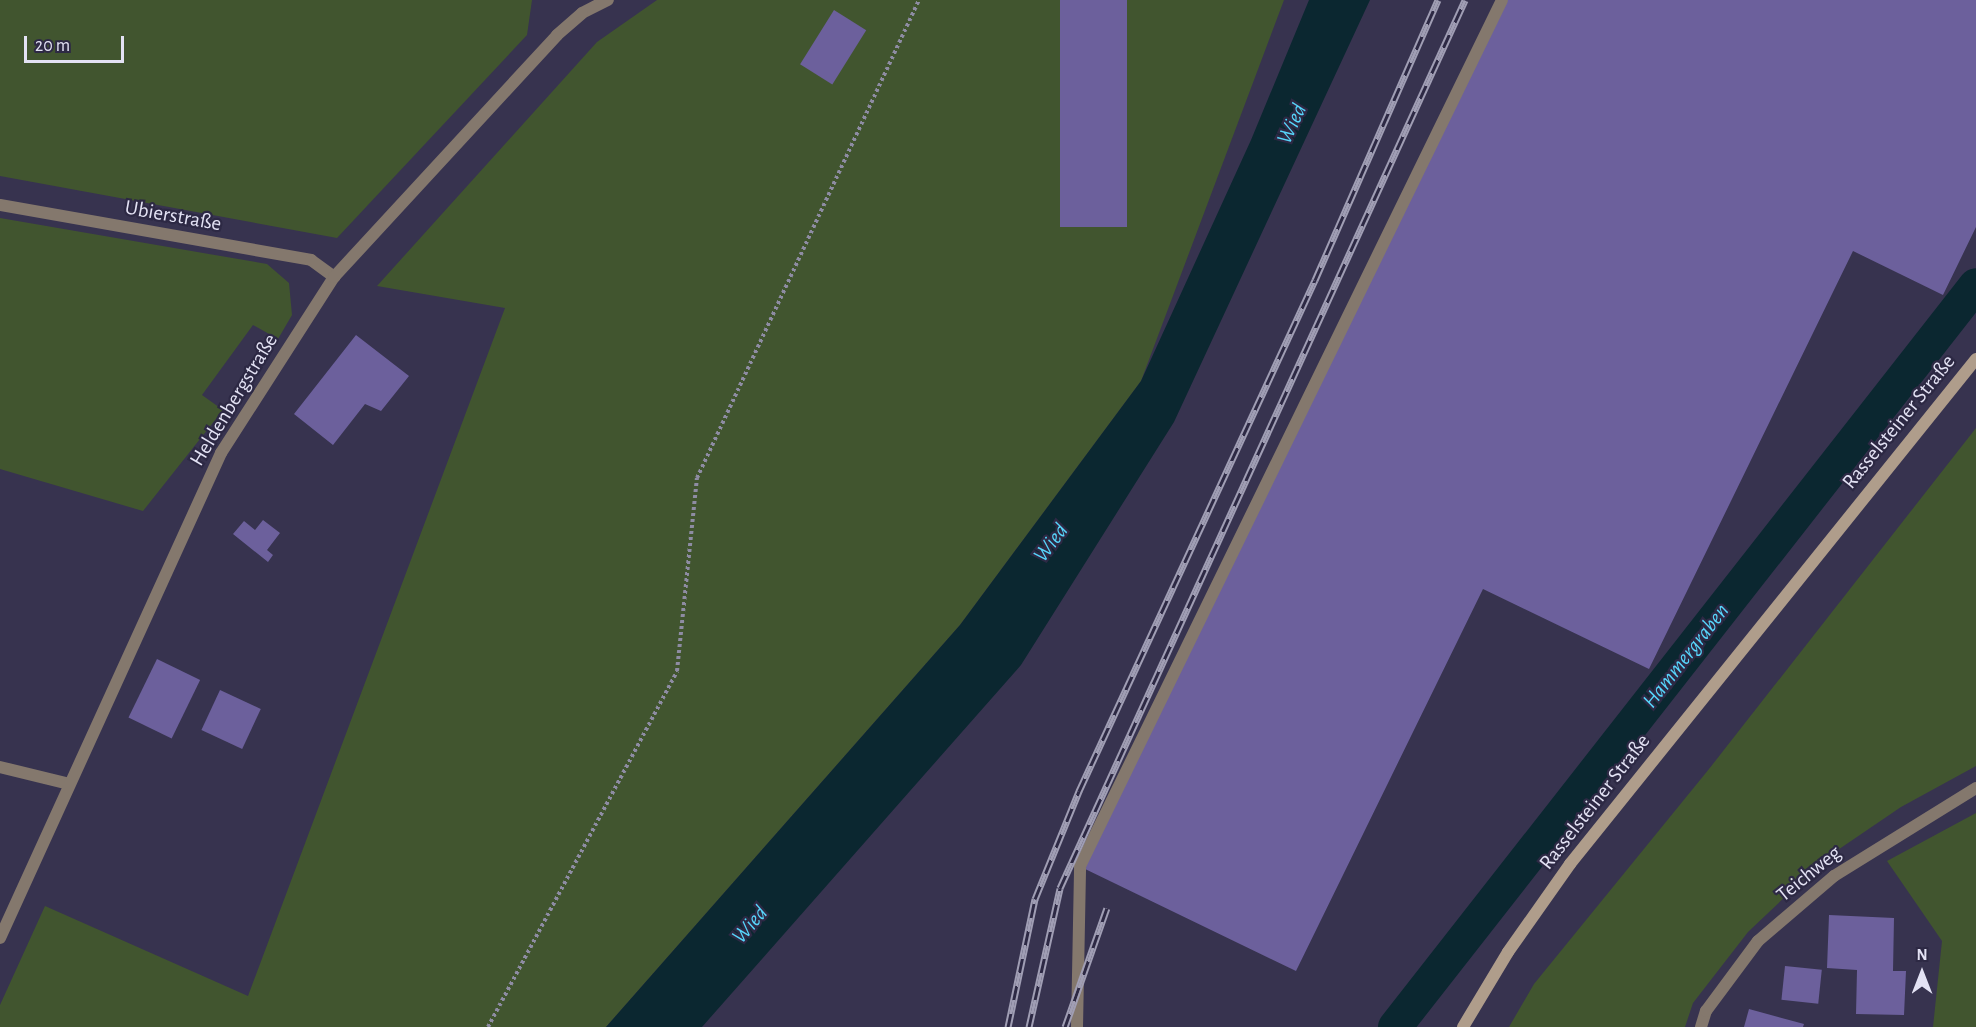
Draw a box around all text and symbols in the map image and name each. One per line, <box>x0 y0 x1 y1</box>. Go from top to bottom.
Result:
scale bar <box>27 24 128 62</box>
text: 20 m <box>35 37 70 55</box>
water label: Wied <box>1271 100 1313 148</box>
street label: Ubierstraße <box>123 195 223 237</box>
street label: Heldenbergstraße <box>185 329 283 471</box>
street label: Rasselsteiner Straße <box>1837 350 1961 494</box>
water label: Wied <box>1028 518 1074 568</box>
water label: Hammergraben <box>1637 598 1735 714</box>
street label: Rasselsteiner Straße <box>1534 729 1656 875</box>
street label: Teichweg <box>1772 840 1846 908</box>
water label: Wied <box>726 901 774 949</box>
north arrow <box>1892 943 1952 1003</box>
text: N <box>1916 947 1928 963</box>

